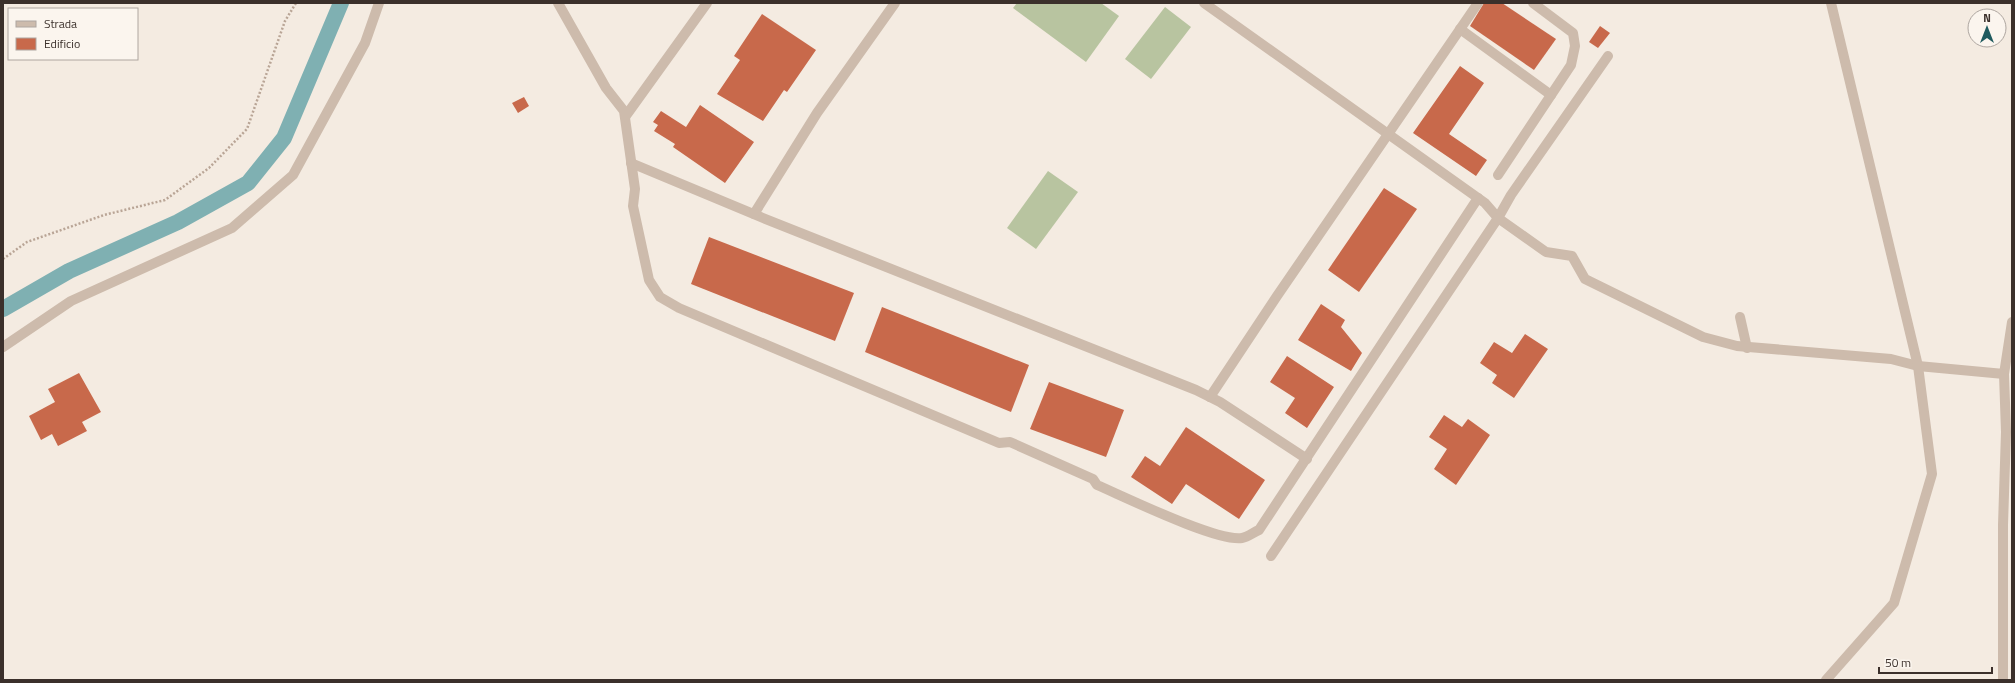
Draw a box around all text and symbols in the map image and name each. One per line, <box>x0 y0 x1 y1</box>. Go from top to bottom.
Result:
legend <box>8 8 138 60</box>
north arrow <box>1967 8 2007 48</box>
text: N <box>1983 10 1991 26</box>
text: Strada <box>44 14 77 33</box>
text: Edificio <box>44 34 80 53</box>
scale bar <box>1879 649 1992 675</box>
text: 50 m <box>1885 653 1911 672</box>

